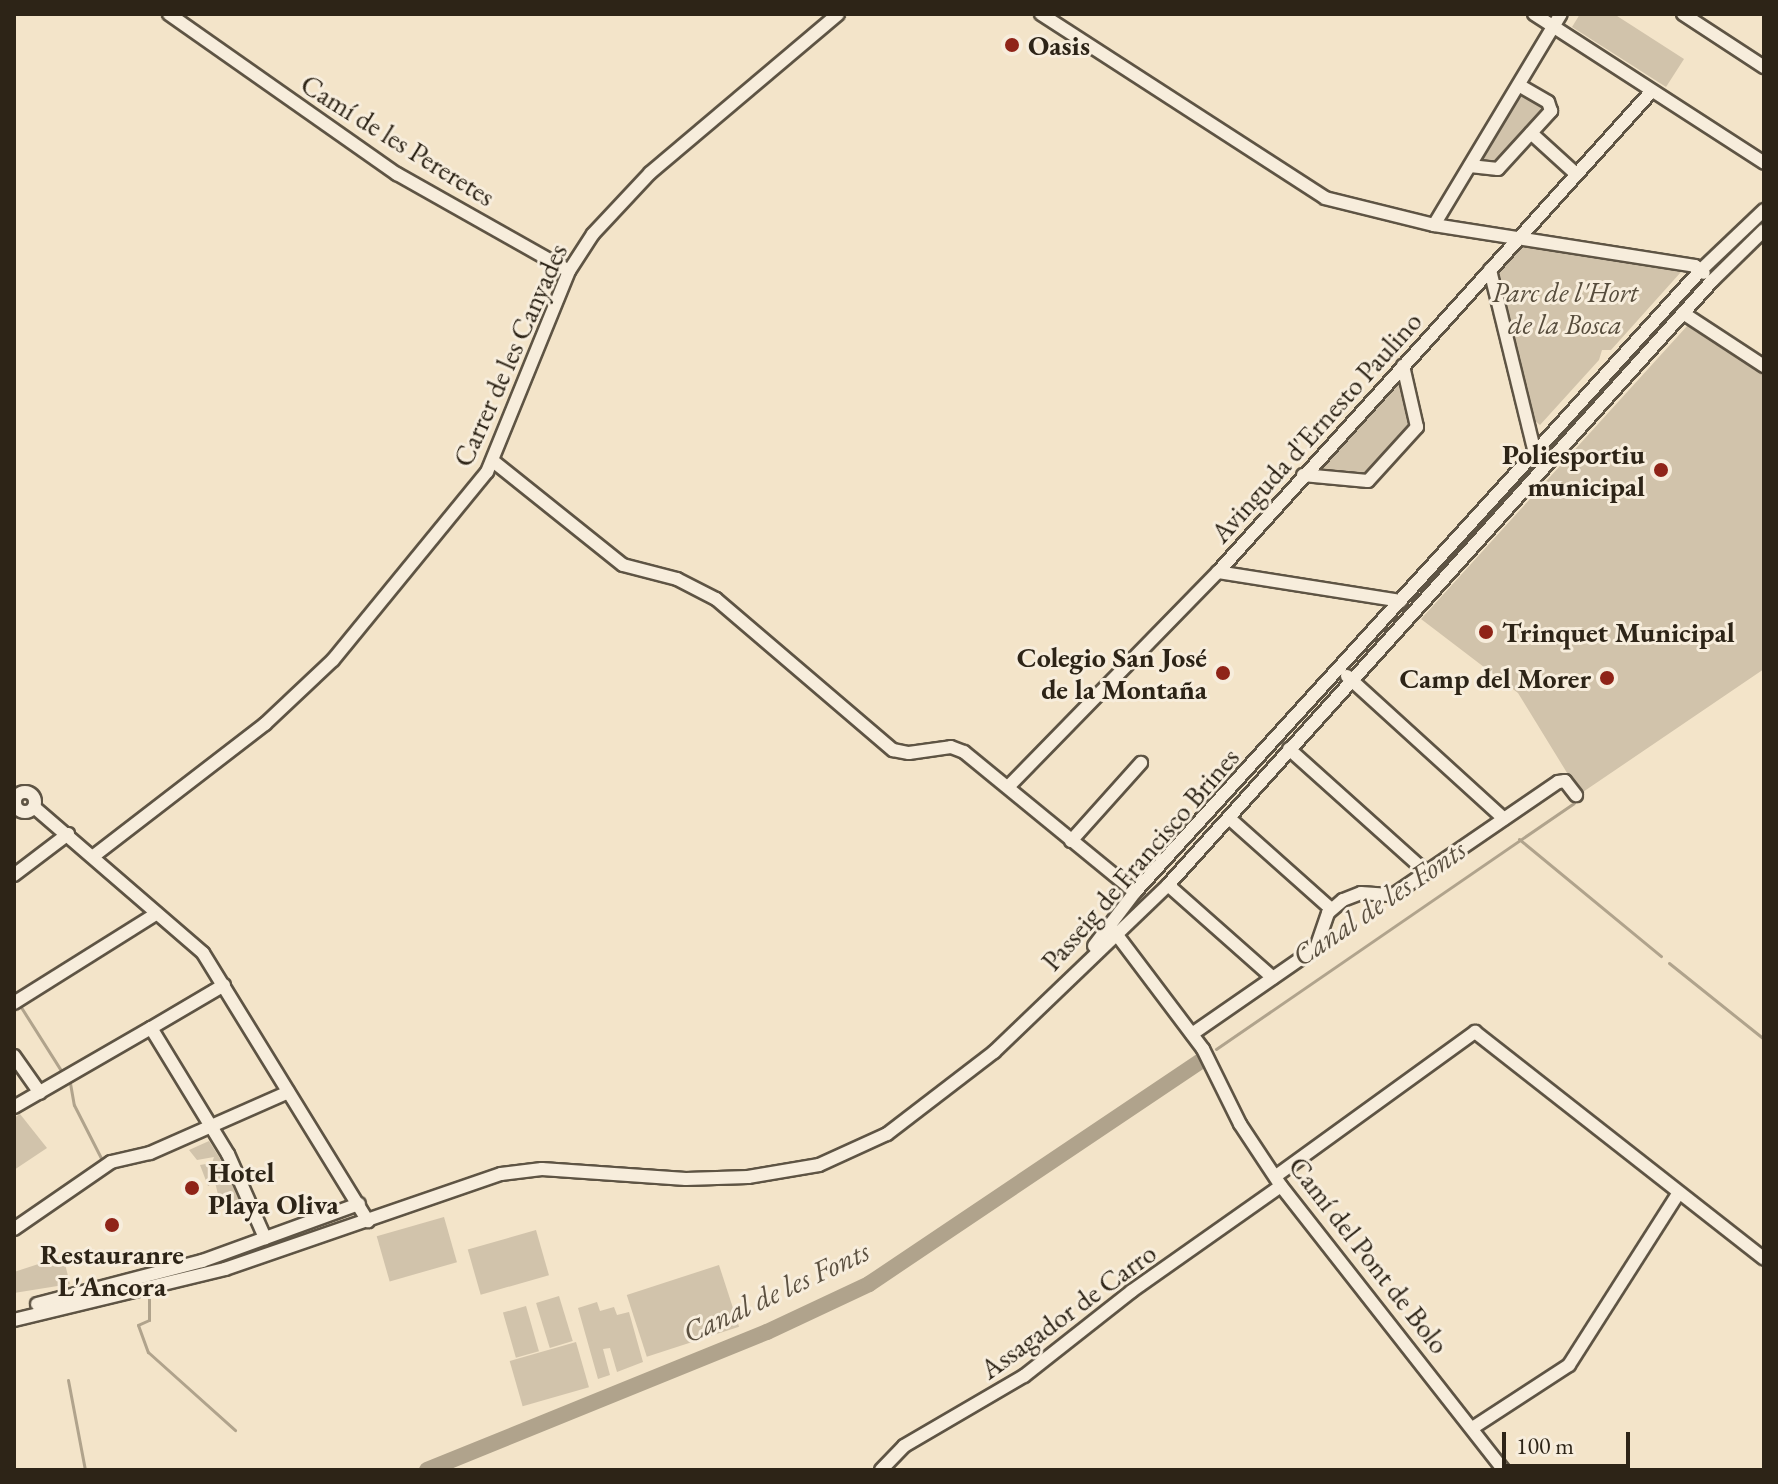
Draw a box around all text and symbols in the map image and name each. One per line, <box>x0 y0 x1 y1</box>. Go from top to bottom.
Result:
place label: Oasis <box>1028 28 1090 62</box>
marker: Oasis <box>1003 36 1021 54</box>
street label: Camí de les Pereretes <box>295 67 501 213</box>
street label: Carrer de les Canyades <box>446 238 574 472</box>
park label: Parc de l'Hort de la Bosca <box>1492 275 1638 341</box>
street label: Avinguda d'Ernesto Paulino <box>1203 305 1429 549</box>
place label: Poliesportiu municipal <box>1502 437 1645 503</box>
marker: Poliesportiu municipal <box>1652 461 1670 479</box>
place label: Trinquet Municipal <box>1502 615 1735 649</box>
marker: Trinquet Municipal <box>1477 623 1495 641</box>
place label: Colegio San José de la Montaña <box>1017 640 1207 706</box>
place label: Camp del Morer <box>1400 661 1591 695</box>
marker: Colegio San José de la Montaña <box>1214 664 1232 682</box>
marker: Camp del Morer <box>1598 669 1616 687</box>
street label: Passeig de Francisco Brines <box>1034 741 1246 977</box>
water label: Canal de les Fonts <box>1285 832 1473 974</box>
street label: Camí del Pont de Bolo <box>1282 1150 1456 1360</box>
place label: Hotel Playa Oliva <box>208 1155 339 1221</box>
marker: Hotel Playa Oliva <box>183 1179 201 1197</box>
marker: Restauranre L'Ancora <box>103 1216 121 1234</box>
water label: Canal de les Fonts <box>677 1233 875 1351</box>
street label: Assagador de Carro <box>973 1236 1163 1386</box>
place label: Restauranre L'Ancora <box>40 1237 184 1303</box>
scale bar <box>1506 1416 1634 1466</box>
text: 100 m <box>1516 1430 1574 1461</box>

